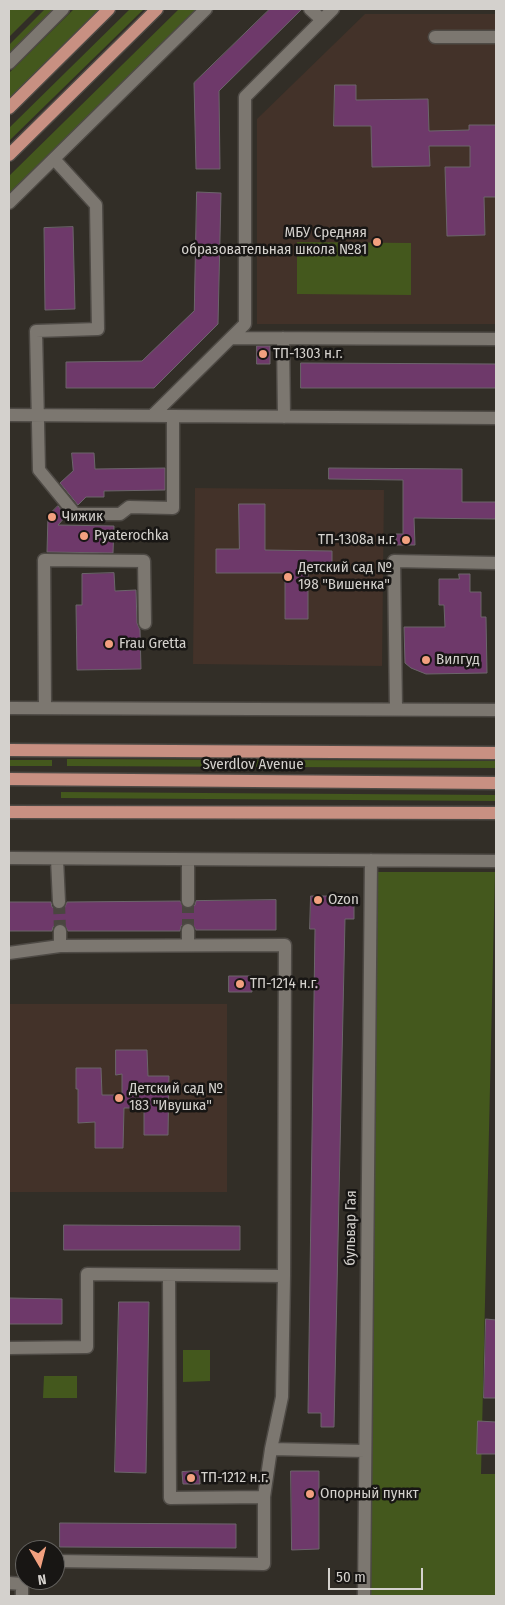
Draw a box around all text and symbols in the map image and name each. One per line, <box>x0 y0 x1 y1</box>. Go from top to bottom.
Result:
place label: МБУ Средняя образовательная школа №81 <box>181 224 367 259</box>
marker: МБУ Средняя образовательная школа №81 <box>371 236 383 248</box>
place label: ТП-1303 н.г. <box>273 345 343 363</box>
marker: ТП-1303 н.г. <box>257 348 269 360</box>
place label: Чижик <box>62 508 103 526</box>
marker: Чижик <box>46 511 58 523</box>
place label: Pyaterochka <box>94 527 169 545</box>
marker: Pyaterochka <box>78 530 90 542</box>
place label: ТП-1308а н.г. <box>318 531 396 549</box>
marker: ТП-1308а н.г. <box>400 534 412 546</box>
place label: Детский сад № 198 "Вишенка" <box>298 559 392 594</box>
marker: Детский сад № 198 "Вишенка" <box>282 571 294 583</box>
place label: Frau Gretta <box>119 635 186 653</box>
marker: Frau Gretta <box>103 638 115 650</box>
place label: Вилгуд <box>436 651 480 669</box>
marker: Вилгуд <box>420 654 432 666</box>
street label: Sverdlov Avenue <box>202 756 304 774</box>
place label: Ozon <box>328 891 359 909</box>
marker: Ozon <box>312 894 324 906</box>
place label: ТП-1214 н.г. <box>250 975 318 993</box>
marker: ТП-1214 н.г. <box>234 978 246 990</box>
place label: Детский сад № 183 "Ивушка" <box>129 1080 223 1115</box>
marker: Детский сад № 183 "Ивушка" <box>113 1092 125 1104</box>
street label: бульвар Гая <box>341 1190 361 1266</box>
place label: ТП-1212 н.г. <box>201 1469 268 1487</box>
marker: ТП-1212 н.г. <box>185 1472 197 1484</box>
place label: Опорный пункт <box>320 1485 419 1503</box>
marker: Опорный пункт <box>304 1488 316 1500</box>
north arrow <box>15 1540 65 1590</box>
scale bar <box>330 1558 425 1590</box>
text: 50 m <box>336 1568 366 1586</box>
text: N <box>37 1570 47 1588</box>

